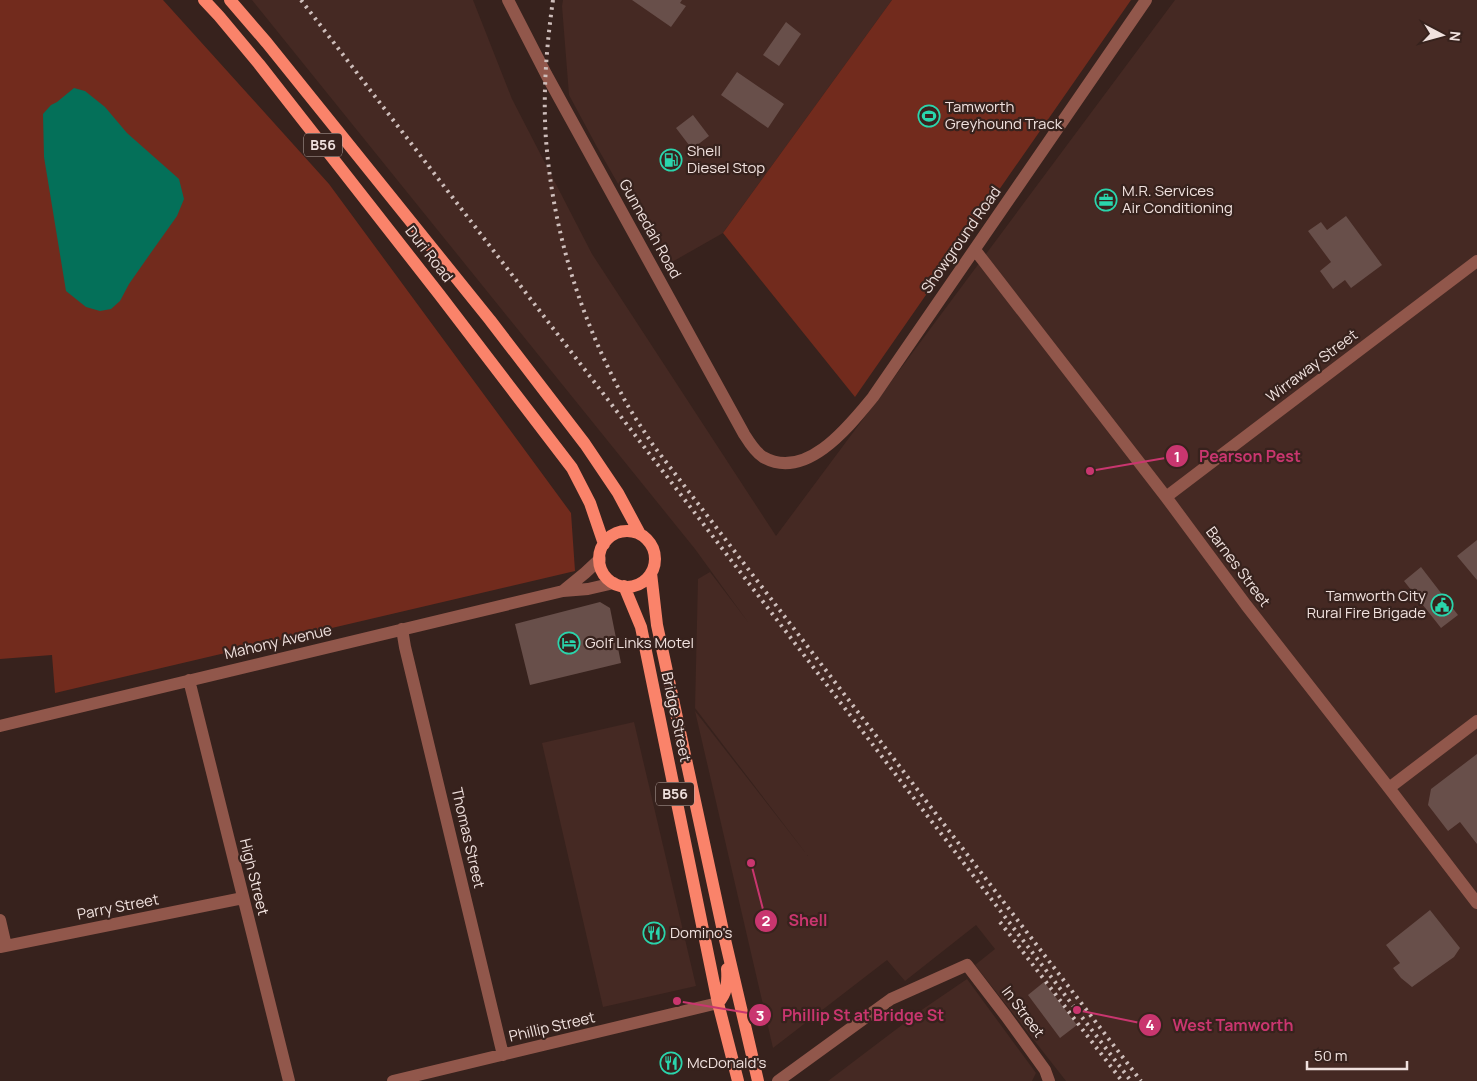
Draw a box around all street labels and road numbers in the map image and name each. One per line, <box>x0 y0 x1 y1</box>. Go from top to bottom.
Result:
road number: B56 <box>304 134 342 156</box>
street label: Gunnedah Road <box>614 175 686 282</box>
street label: Showground Road <box>916 182 1005 297</box>
street label: Duri Road <box>401 221 458 286</box>
street label: Wirraway Street <box>1262 324 1362 407</box>
street label: Barnes Street <box>1201 522 1276 611</box>
street label: Mahony Avenue <box>222 619 334 664</box>
street label: Bridge Street <box>657 670 696 764</box>
road number: B56 <box>656 782 694 806</box>
street label: Thomas Street <box>447 785 490 890</box>
street label: High Street <box>235 836 274 918</box>
street label: Parry Street <box>75 888 161 925</box>
street label: In Street <box>997 982 1050 1042</box>
street label: Phillip Street <box>507 1006 597 1047</box>

